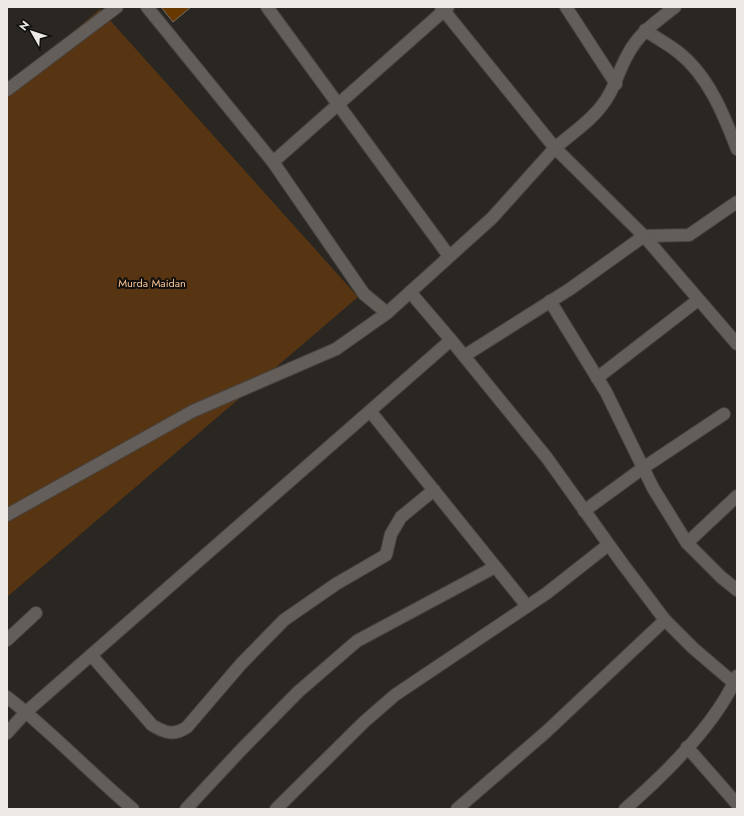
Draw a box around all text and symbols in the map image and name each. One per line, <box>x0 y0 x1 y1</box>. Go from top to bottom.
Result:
north arrow <box>12 12 52 52</box>
text: N <box>15 17 33 34</box>
park label: Murda Maidan <box>118 275 186 291</box>

